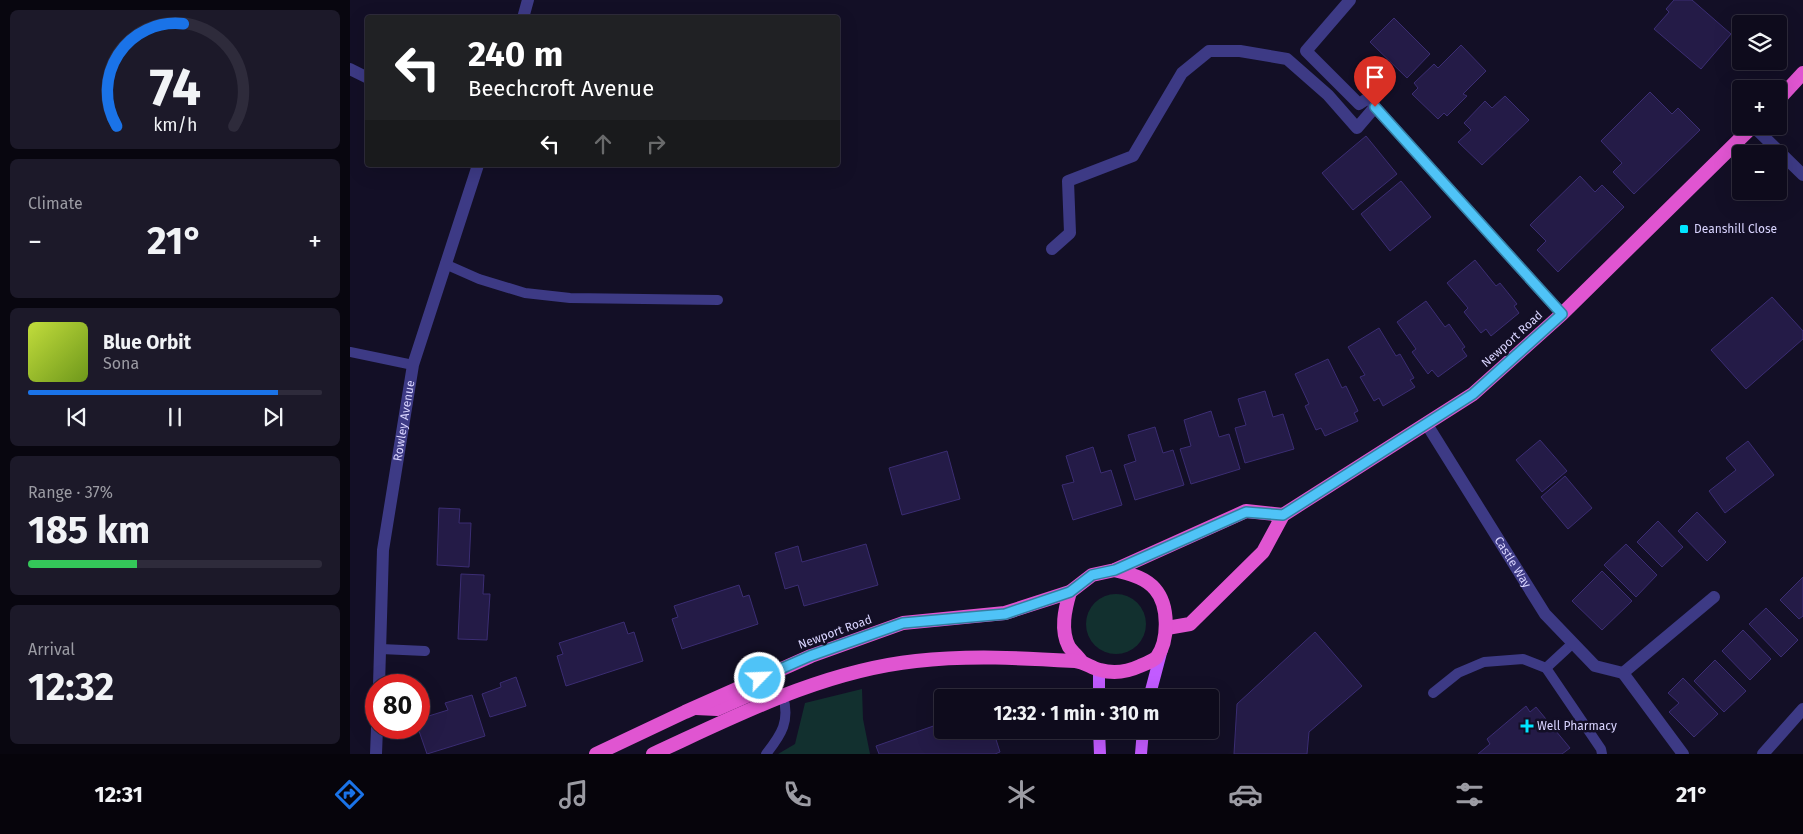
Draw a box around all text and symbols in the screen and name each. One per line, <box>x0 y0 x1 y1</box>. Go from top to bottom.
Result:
map controls <box>1732 15 1787 200</box>
button: layers <box>1732 15 1787 70</box>
text: 240 m <box>468 33 563 75</box>
icon: left <box>385 35 450 100</box>
text: 74 <box>149 56 201 119</box>
pin <box>1354 56 1396 107</box>
icon: arrive <box>1361 63 1389 91</box>
text: Beechcroft Avenue <box>468 75 654 102</box>
button: + <box>1732 80 1787 135</box>
text: km/h <box>153 114 197 136</box>
icon: left <box>536 130 564 158</box>
icon: ahead <box>589 130 617 158</box>
icon: right <box>642 130 670 158</box>
button: − <box>1732 145 1787 200</box>
text: Climate <box>28 194 83 213</box>
text: 21° <box>147 218 203 264</box>
place label: Deanshill Close <box>1694 222 1777 236</box>
marker: Deanshill Close <box>1678 223 1690 235</box>
text: − <box>28 225 42 258</box>
text: + <box>308 225 322 258</box>
street label: Newport Road <box>1479 308 1545 370</box>
text: Blue Orbit <box>103 331 191 354</box>
text: Sona <box>103 354 139 373</box>
street label: Rowley Avenue <box>391 379 417 462</box>
icon: previous <box>63 403 91 431</box>
icon: pause <box>161 403 189 431</box>
icon: next <box>259 403 287 431</box>
text: Range · 37% <box>28 483 113 502</box>
text: 185 km <box>28 507 150 553</box>
street label: Castle Way <box>1491 534 1534 591</box>
street label: Newport Road <box>796 612 874 652</box>
text: Arrival <box>28 640 75 659</box>
position arrow <box>733 651 785 703</box>
text: 12:32 <box>28 664 114 710</box>
speed limit sign: 80 <box>365 674 430 739</box>
text: 12:32 · 1 min · 310 m <box>994 702 1159 725</box>
place label: Well Pharmacy <box>1537 719 1617 733</box>
marker: Well Pharmacy <box>1521 720 1533 732</box>
icon: directions <box>332 777 367 812</box>
icon: music <box>556 777 591 812</box>
icon: phone <box>780 777 815 812</box>
icon: climate <box>1004 777 1039 812</box>
icon: car <box>1228 777 1263 812</box>
icon: filters <box>1452 777 1487 812</box>
text: 12:31 <box>95 781 143 808</box>
text: 21° <box>1676 781 1708 808</box>

